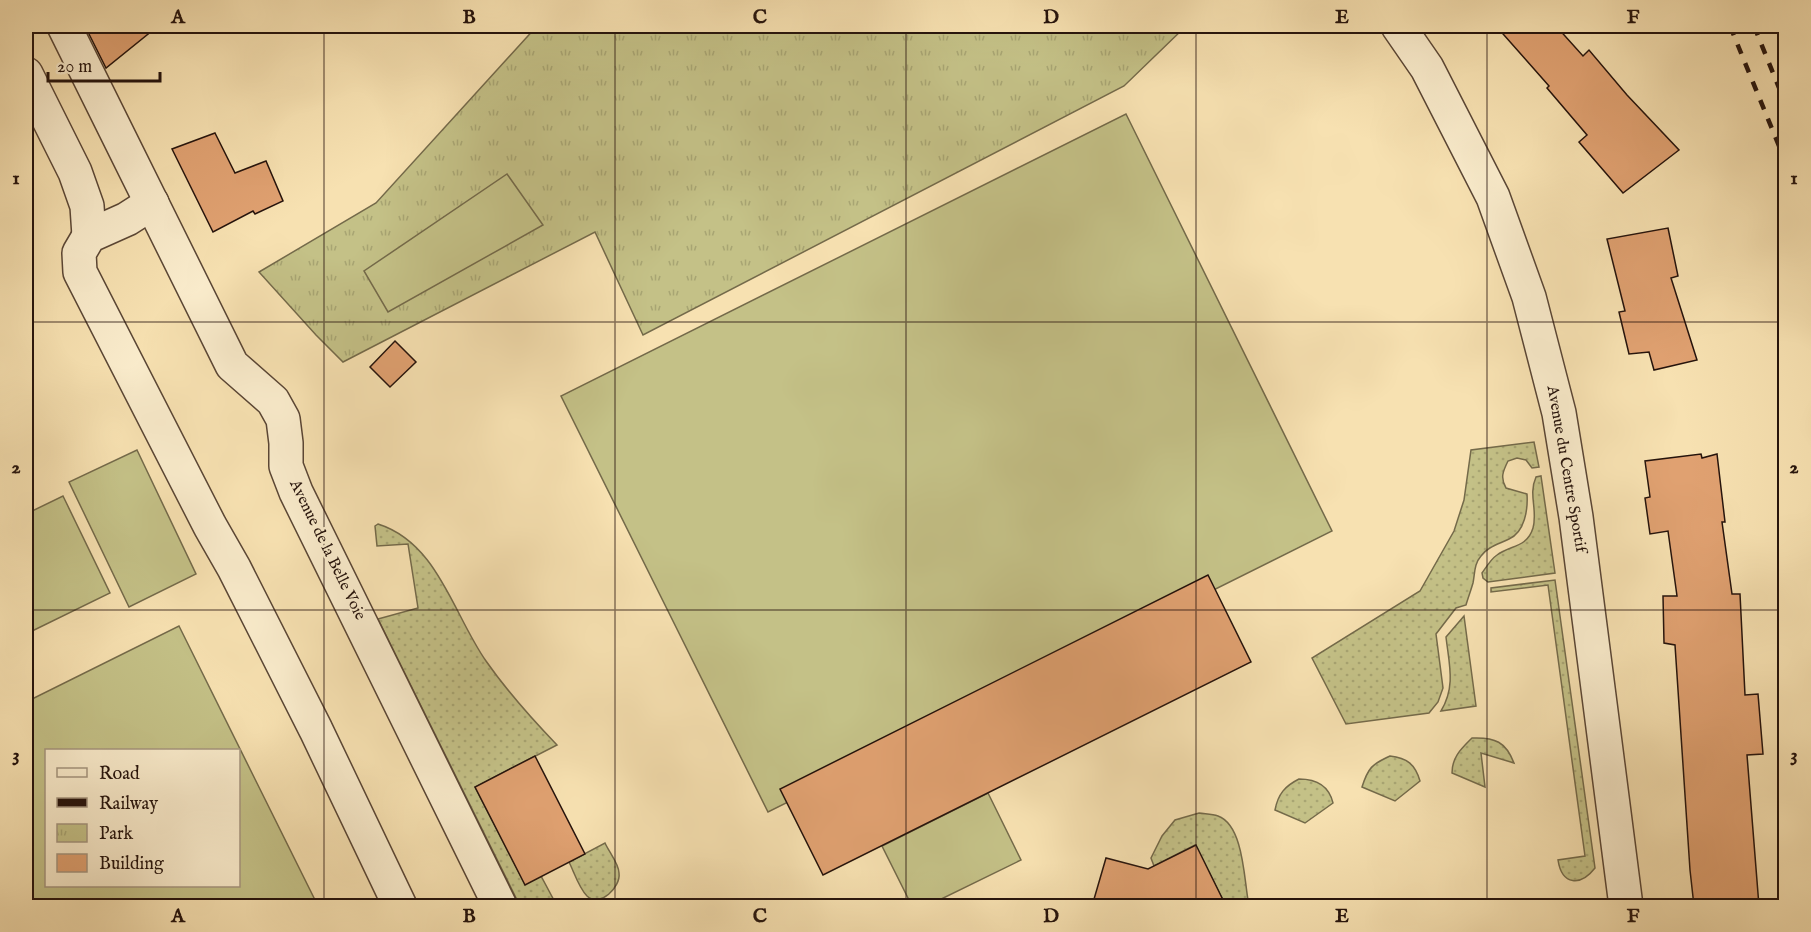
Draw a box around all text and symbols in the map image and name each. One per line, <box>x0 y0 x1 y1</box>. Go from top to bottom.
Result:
text: A <box>170 5 186 30</box>
text: B <box>462 5 476 30</box>
text: C <box>753 5 767 30</box>
text: D <box>1043 5 1059 30</box>
text: E <box>1335 5 1349 30</box>
text: F <box>1627 5 1640 30</box>
scale bar <box>48 45 160 83</box>
text: 20 m <box>57 56 92 79</box>
text: 1 <box>12 166 20 191</box>
text: 1 <box>1790 166 1798 191</box>
street label: Avenue du Centre Sportif <box>1541 383 1591 557</box>
text: 2 <box>11 455 21 480</box>
text: 2 <box>1789 455 1799 480</box>
street label: Avenue de la Belle Voie <box>284 476 370 623</box>
text: 3 <box>12 743 20 768</box>
text: 3 <box>1790 743 1798 768</box>
legend <box>45 749 240 887</box>
text: Road <box>99 763 140 786</box>
text: Railway <box>99 793 158 816</box>
text: Park <box>99 823 134 846</box>
text: Building <box>99 853 164 876</box>
text: A <box>170 904 186 929</box>
text: B <box>462 904 476 929</box>
text: C <box>753 904 767 929</box>
text: D <box>1043 904 1059 929</box>
text: E <box>1335 904 1349 929</box>
text: F <box>1627 904 1640 929</box>

